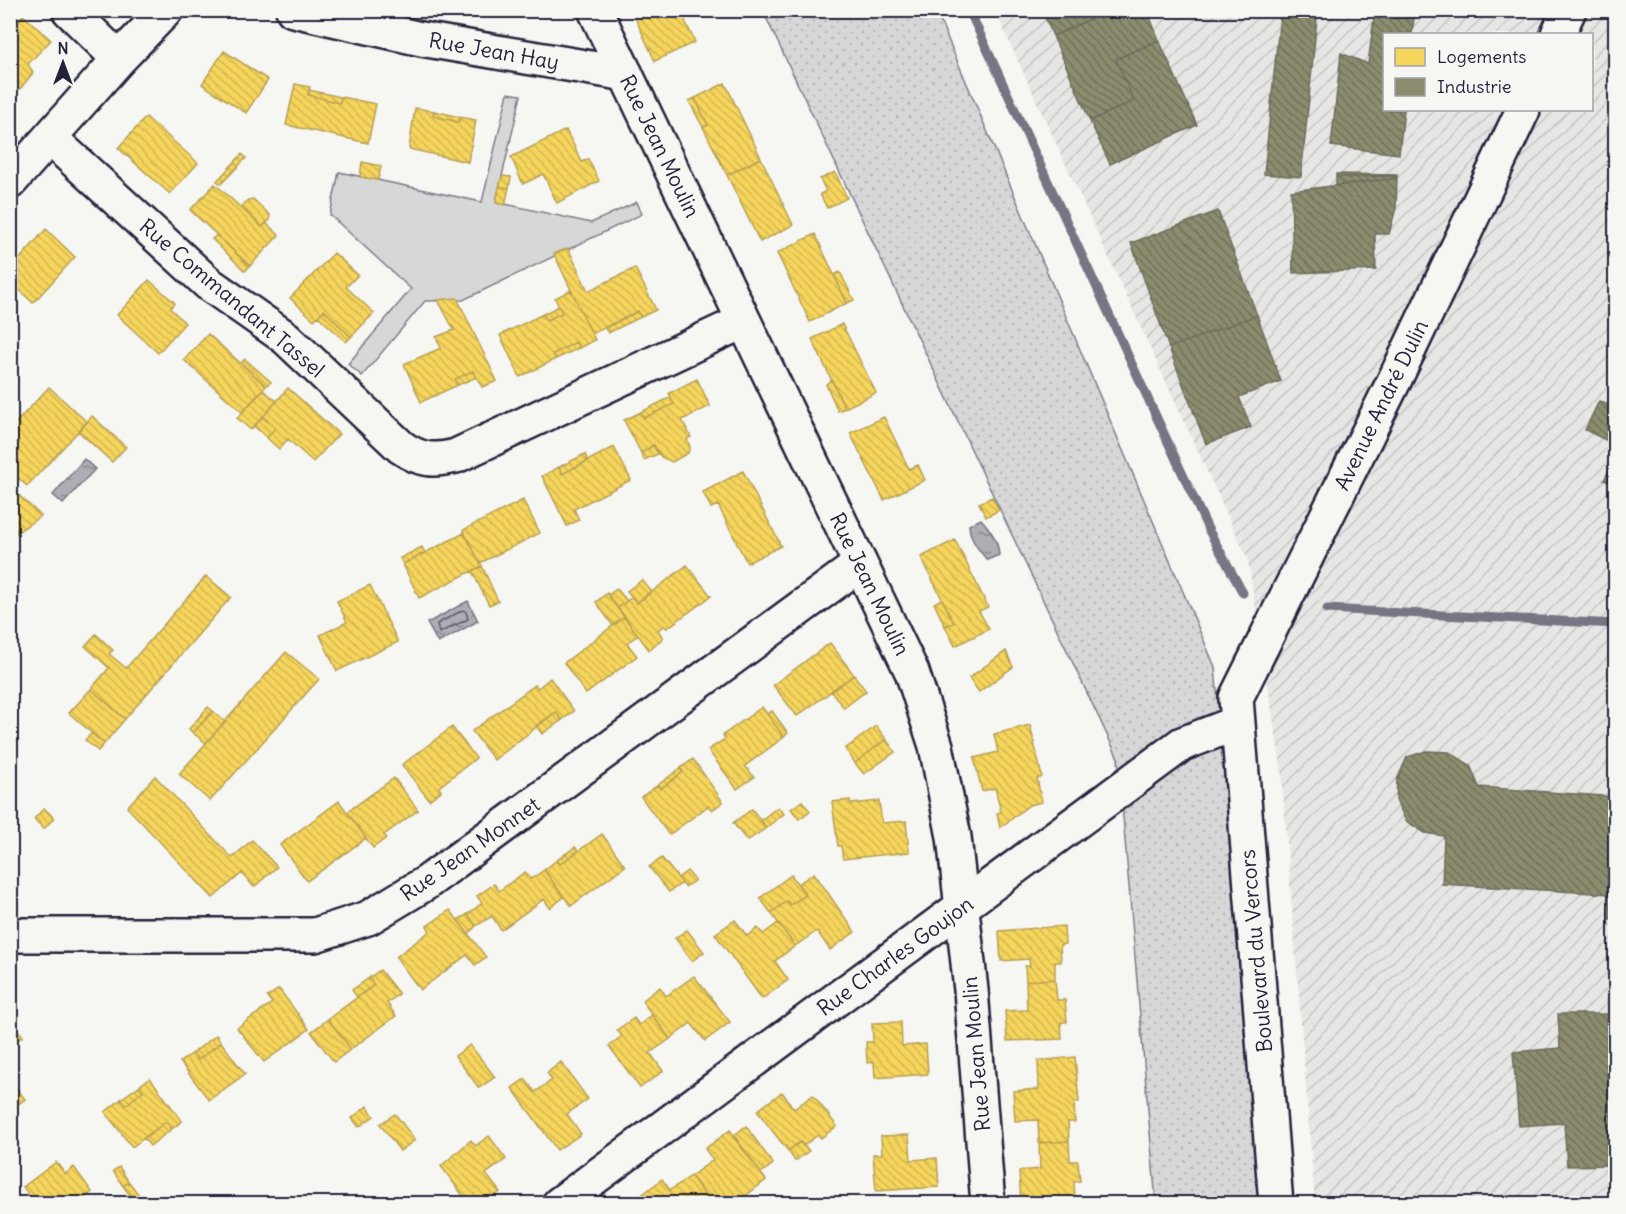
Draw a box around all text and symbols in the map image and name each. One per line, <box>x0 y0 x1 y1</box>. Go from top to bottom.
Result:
street label: Rue Jean Hay <box>427 26 561 76</box>
north arrow <box>33 33 93 93</box>
legend <box>1383 33 1593 111</box>
text: N <box>57 38 69 58</box>
text: Logements <box>1437 45 1526 68</box>
street label: Rue Jean Moulin <box>614 70 706 222</box>
text: Industrie <box>1437 75 1512 98</box>
street label: Rue Commandant Tassel <box>134 213 330 383</box>
street label: Avenue André Dulin <box>1328 315 1434 495</box>
street label: Rue Jean Moulin <box>824 508 916 660</box>
street label: Rue Jean Monnet <box>395 791 545 907</box>
street label: Boulevard du Vercors <box>1234 848 1278 1054</box>
street label: Rue Charles Goujon <box>812 890 978 1022</box>
street label: Rue Jean Moulin <box>956 975 996 1133</box>

